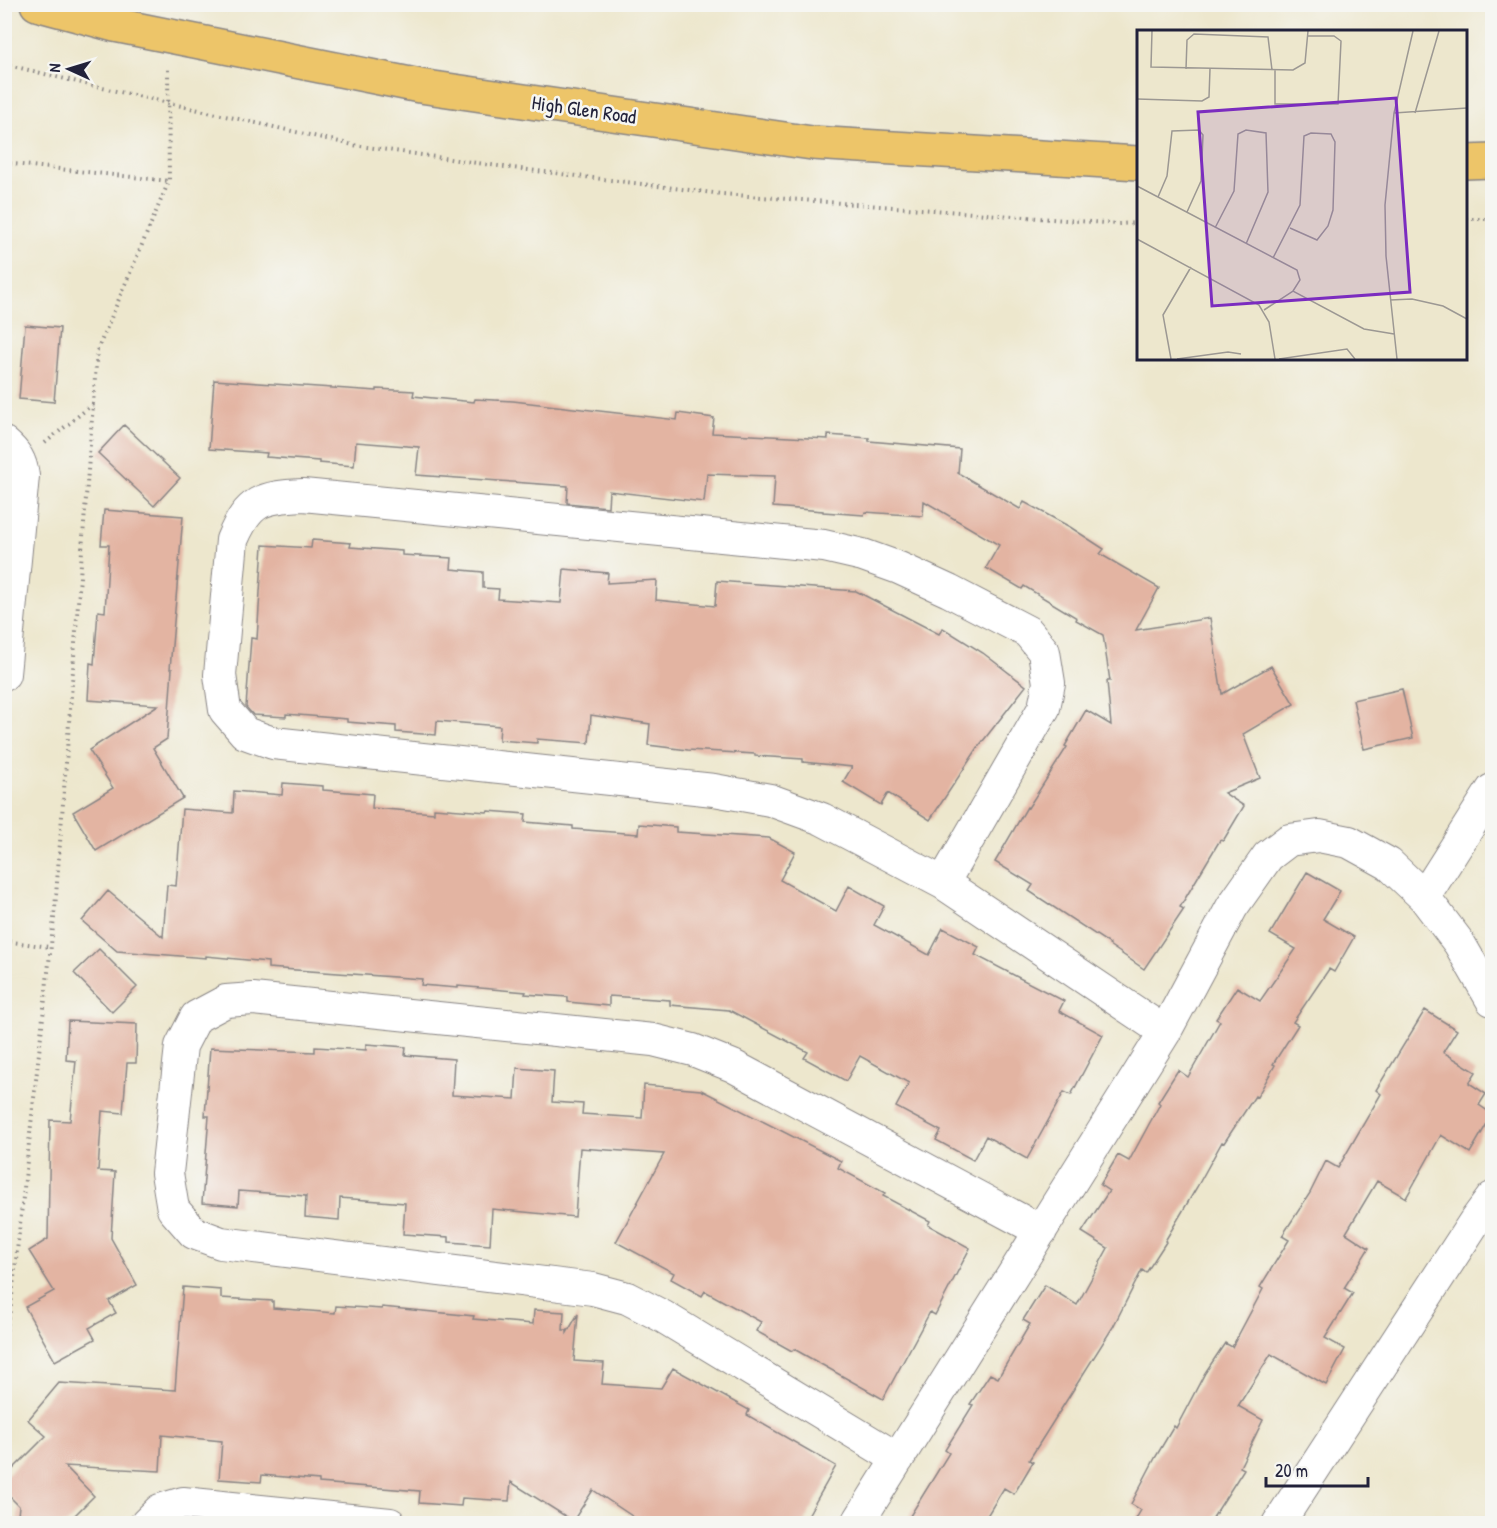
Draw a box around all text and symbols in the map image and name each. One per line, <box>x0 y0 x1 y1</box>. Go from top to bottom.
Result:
inset map <box>1137 30 1467 360</box>
north arrow <box>39 39 99 99</box>
text: N <box>43 62 65 73</box>
street label: High Glen Road <box>530 88 638 130</box>
scale bar <box>1266 1450 1368 1488</box>
text: 20 m <box>1275 1458 1308 1483</box>

